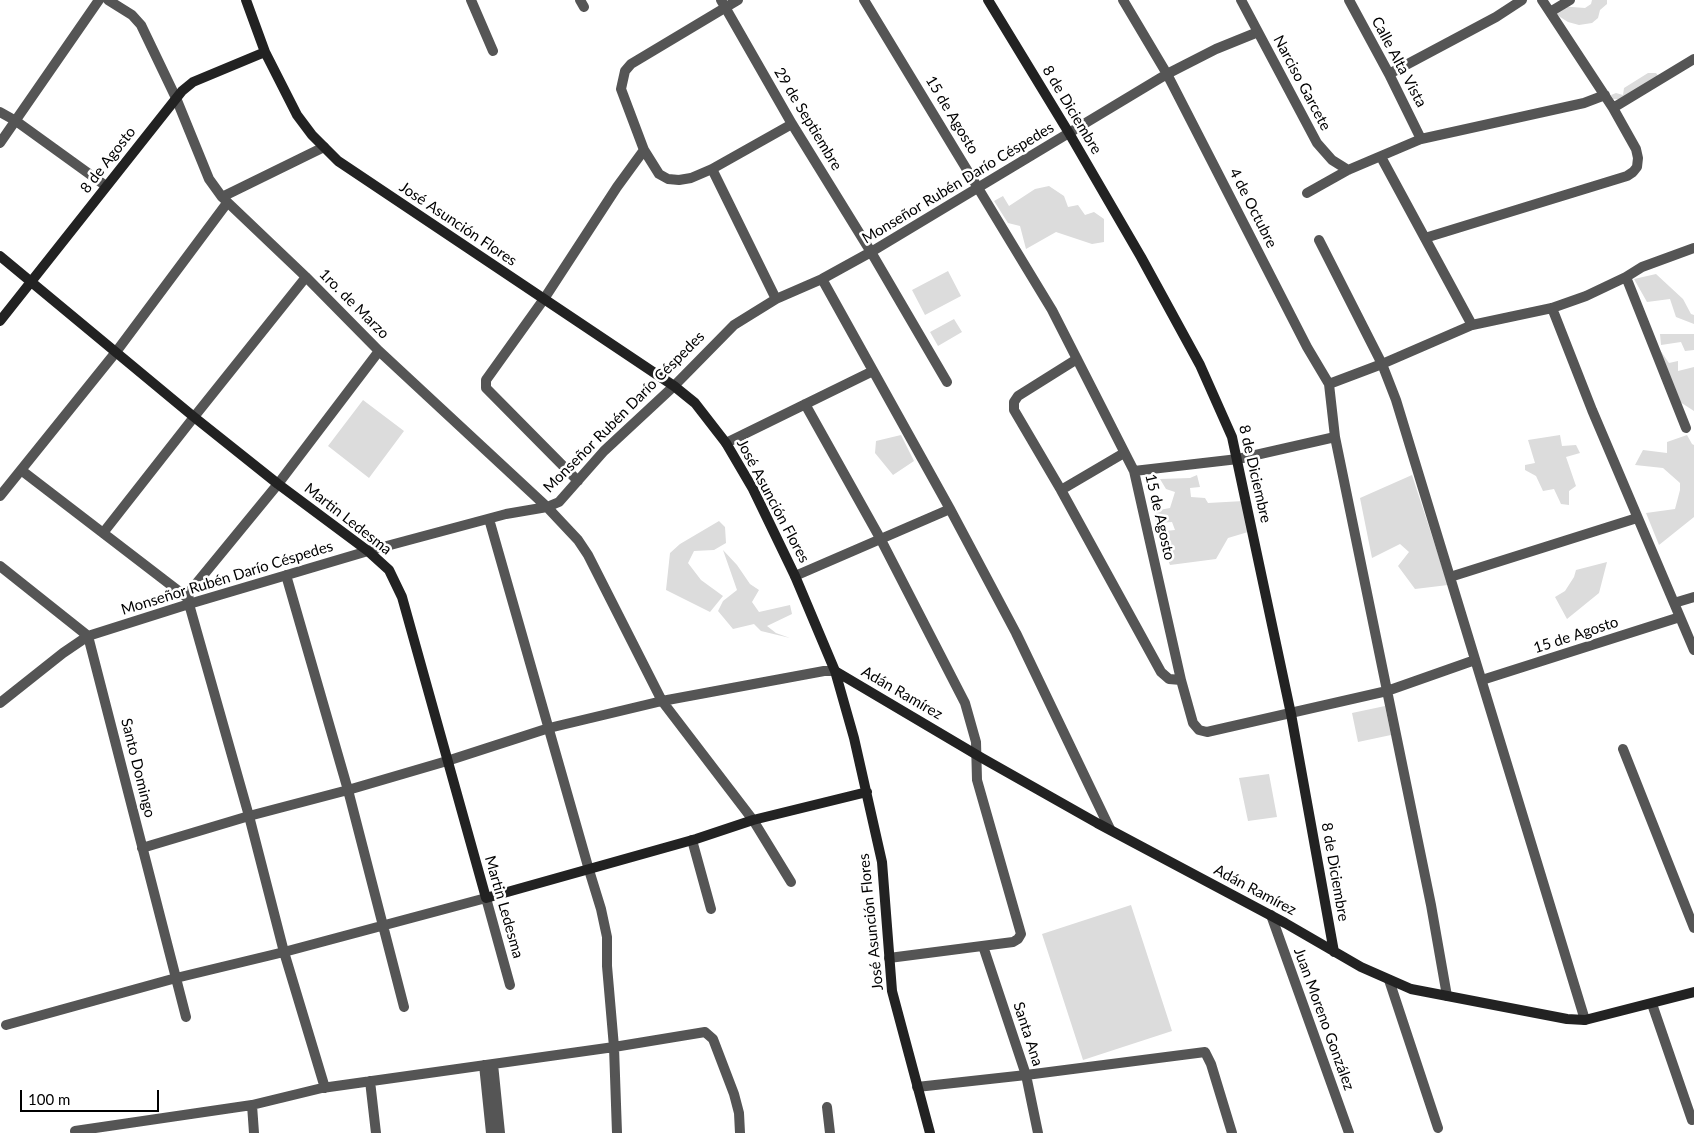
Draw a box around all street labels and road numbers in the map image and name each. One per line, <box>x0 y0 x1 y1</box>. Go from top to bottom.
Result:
street label: Calle Alta Vista <box>1368 14 1430 110</box>
street label: Narciso Garcete <box>1269 32 1335 134</box>
street label: 8 de Diciembre <box>1039 62 1105 158</box>
street label: 29 de Septiembre <box>770 64 846 174</box>
street label: 15 de Agosto <box>922 73 982 157</box>
street label: Monseñor Rubén Darío Céspedes <box>859 118 1057 248</box>
street label: 8 de Agosto <box>76 123 140 197</box>
street label: 4 de Octubre <box>1225 165 1281 251</box>
street label: José Asunción Flores <box>396 178 520 270</box>
street label: 1ro. de Marzo <box>315 265 393 343</box>
street label: Monseñor Rubén Darío Céspedes <box>540 328 708 496</box>
street label: 8 de Diciembre <box>1235 423 1275 525</box>
street label: José Asunción Flores <box>733 436 813 566</box>
street label: 15 de Agosto <box>1141 472 1179 562</box>
street label: Martin Ledesma <box>301 479 395 559</box>
street label: Monseñor Rubén Darío Céspedes <box>119 537 335 619</box>
street label: 15 de Agosto <box>1531 613 1621 657</box>
street label: Adán Ramírez <box>858 663 946 723</box>
street label: Santo Domingo <box>117 716 159 820</box>
street label: 8 de Diciembre <box>1317 821 1353 923</box>
street label: José Asunción Flores <box>855 853 887 991</box>
street label: Martin Ledesma <box>481 854 527 960</box>
street label: Adán Ramírez <box>1211 861 1299 919</box>
street label: Juan Moreno González <box>1290 945 1358 1093</box>
street label: Santa Ana <box>1009 1000 1047 1068</box>

